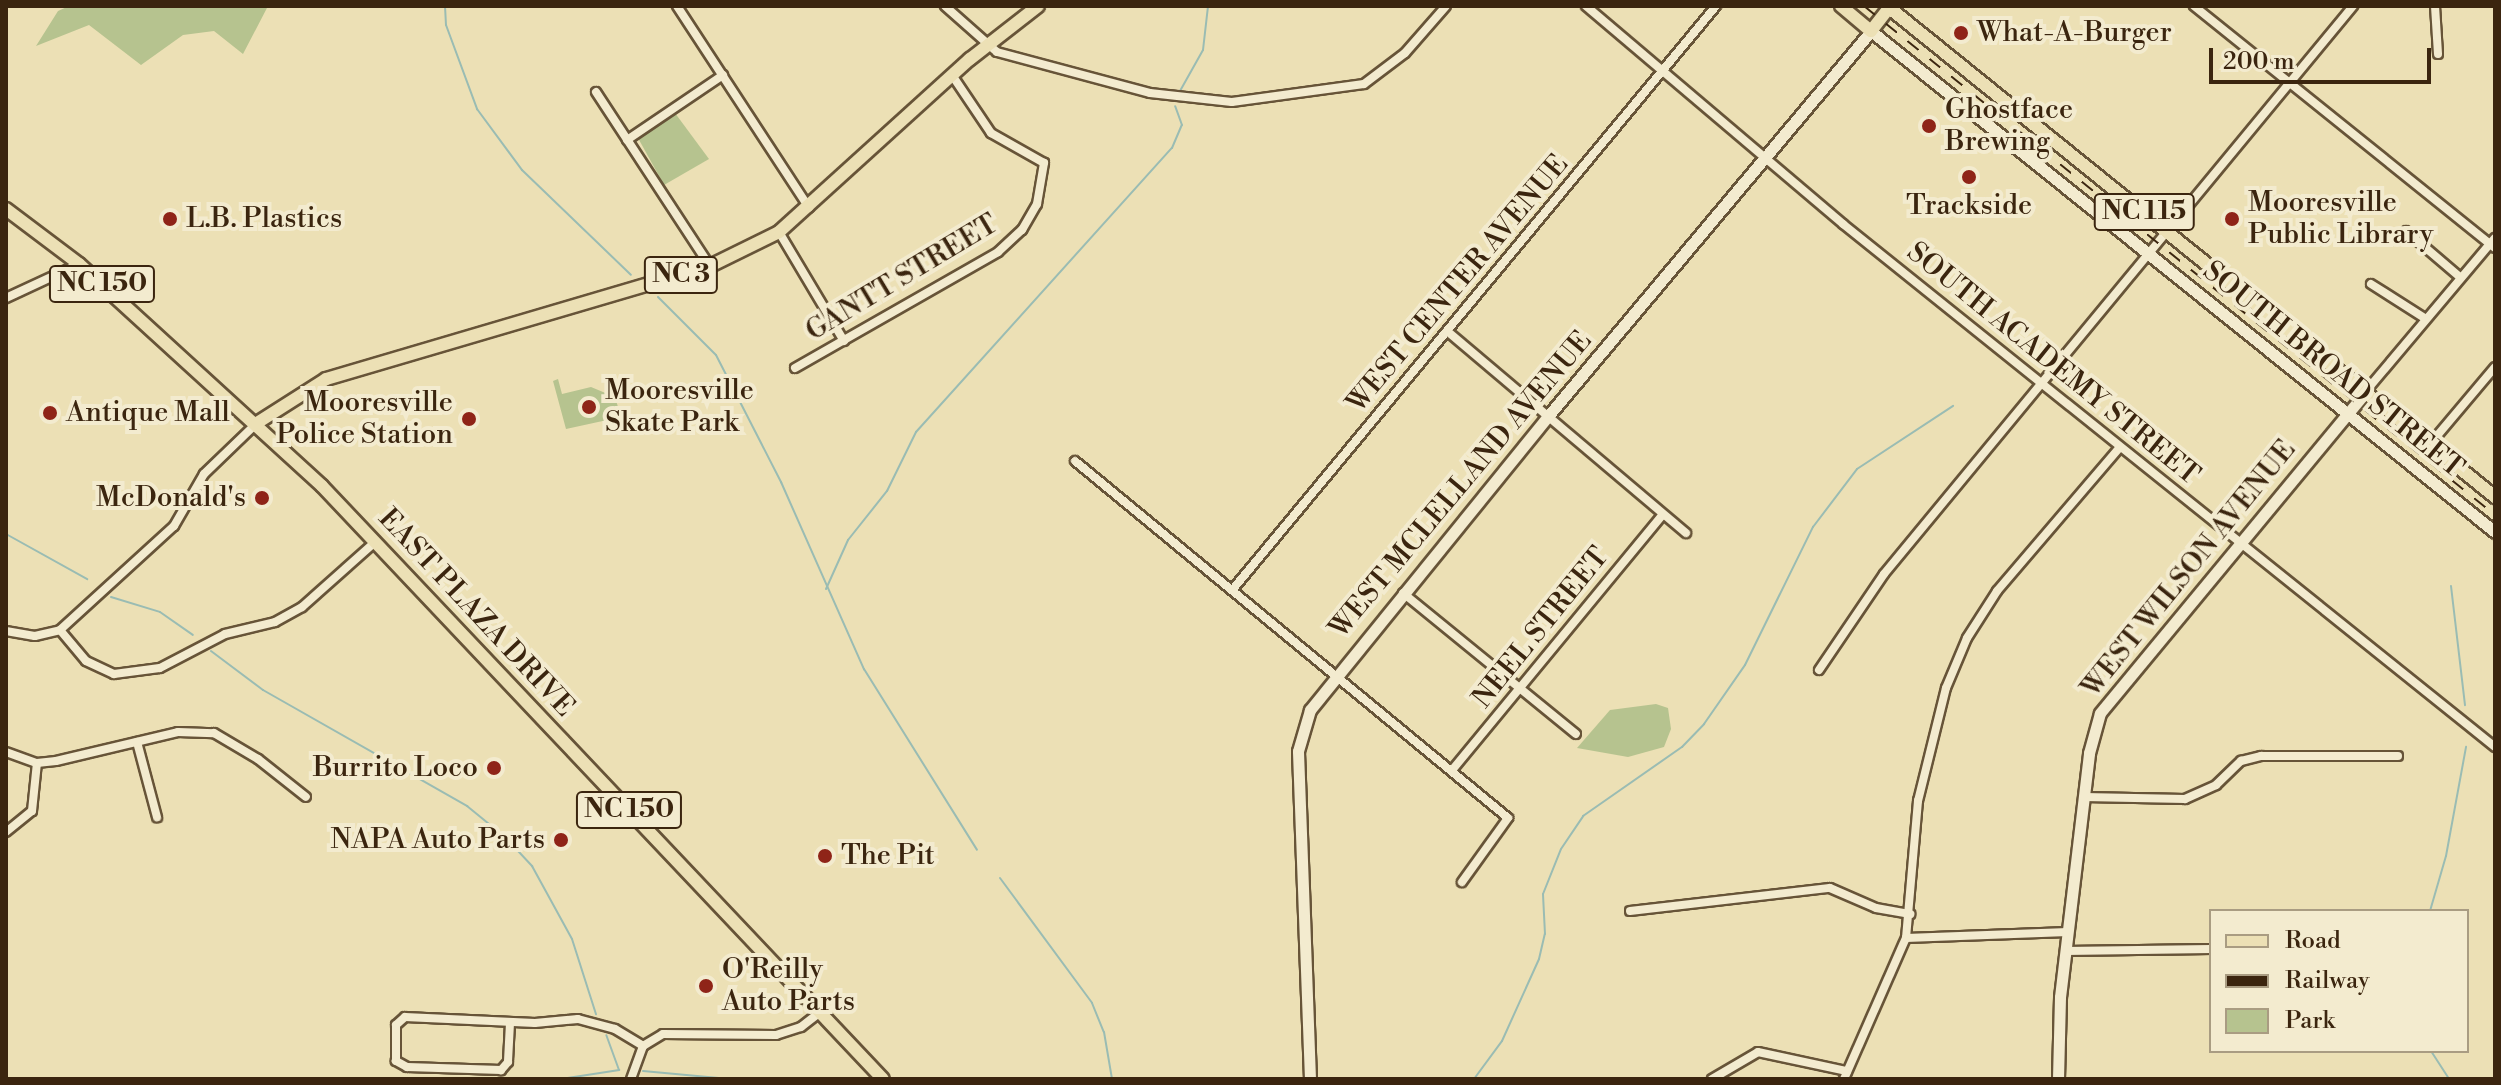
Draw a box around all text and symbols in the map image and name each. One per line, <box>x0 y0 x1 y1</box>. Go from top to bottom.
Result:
place label: What-A-Burger <box>1977 16 2172 50</box>
marker: What-A-Burger <box>1952 24 1970 42</box>
scale bar <box>2213 32 2435 82</box>
text: 200 m <box>2223 47 2294 77</box>
place label: Ghostface Brewing <box>1945 93 2073 159</box>
marker: Ghostface Brewing <box>1920 117 1938 135</box>
street label: WEST CENTER AVENUE <box>1340 148 1576 420</box>
marker: Trackside <box>1960 168 1978 186</box>
place label: Mooresville Public Library <box>2248 186 2433 252</box>
place label: Trackside <box>1906 189 2032 223</box>
road number: NC 115 <box>2092 190 2196 234</box>
place label: L.B. Plastics <box>186 202 342 236</box>
street label: GANTT STREET <box>800 208 1004 348</box>
marker: L.B. Plastics <box>161 210 179 228</box>
marker: Mooresville Public Library <box>2223 210 2241 228</box>
street label: SOUTH ACADEMY STREET <box>1900 236 2206 492</box>
road number: NC 3 <box>643 253 719 297</box>
street label: SOUTH BROAD STREET <box>2196 255 2470 485</box>
road number: NC 150 <box>48 262 156 306</box>
street label: WEST MCLELLAND AVENUE <box>1323 325 1599 645</box>
place label: Mooresville Skate Park <box>605 374 754 440</box>
place label: Mooresville Police Station <box>276 386 453 452</box>
place label: Antique Mall <box>66 396 230 430</box>
marker: Mooresville Skate Park <box>580 398 598 416</box>
marker: Antique Mall <box>41 404 59 422</box>
marker: Mooresville Police Station <box>460 410 478 428</box>
street label: WEST WILSON AVENUE <box>2075 434 2303 704</box>
place label: McDonald's <box>96 481 246 515</box>
marker: McDonald's <box>253 489 271 507</box>
street label: EAST PLAZA DRIVE <box>371 502 581 724</box>
street label: NEEL STREET <box>1466 541 1616 715</box>
place label: Burrito Loco <box>313 751 478 785</box>
marker: Burrito Loco <box>485 759 503 777</box>
road number: NC 150 <box>575 788 683 832</box>
place label: NAPA Auto Parts <box>331 823 545 857</box>
marker: NAPA Auto Parts <box>552 831 570 849</box>
place label: The Pit <box>841 839 935 873</box>
marker: The Pit <box>816 847 834 865</box>
legend <box>2209 909 2469 1053</box>
text: Road <box>2285 926 2341 956</box>
place label: O'Reilly Auto Parts <box>722 953 855 1019</box>
text: Railway <box>2285 966 2370 996</box>
marker: O'Reilly Auto Parts <box>697 977 715 995</box>
text: Park <box>2285 1006 2335 1036</box>

